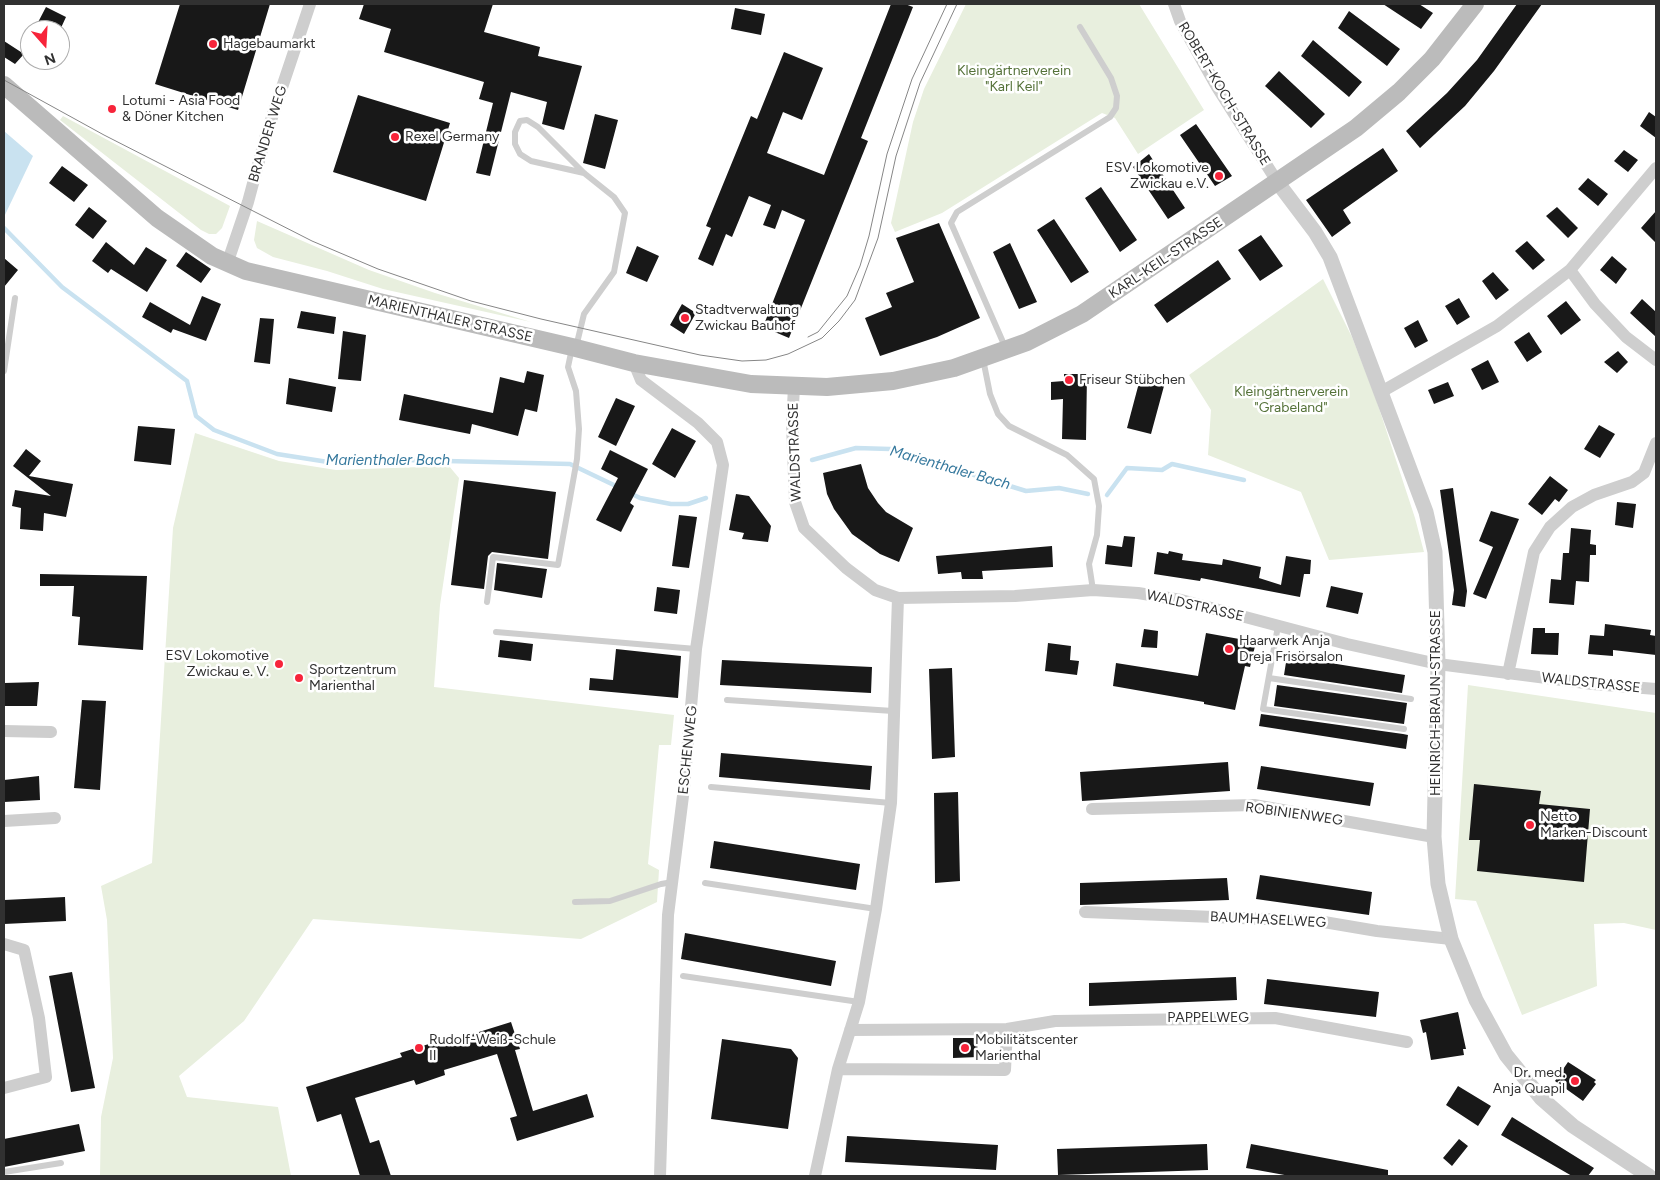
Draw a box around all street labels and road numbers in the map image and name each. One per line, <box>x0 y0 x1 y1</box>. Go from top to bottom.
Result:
street label: ROBERT-KOCH-STRASSE <box>1174 19 1274 169</box>
street label: BRANDER WEG <box>245 84 291 184</box>
street label: KARL-KEIL-STRASSE <box>1106 214 1226 302</box>
street label: MARIENTHALER STRASSE <box>366 292 534 346</box>
street label: WALDSTRASSE <box>785 402 805 502</box>
street label: WALDSTRASSE <box>1145 587 1245 625</box>
street label: HEINRICH-BRAUN-STRASSE <box>1428 610 1444 796</box>
street label: WALDSTRASSE <box>1541 669 1641 697</box>
street label: ESCHENWEG <box>675 705 701 795</box>
street label: ROBINIENWEG <box>1244 799 1344 829</box>
street label: BAUMHASELWEG <box>1209 909 1327 931</box>
street label: PAPPELWEG <box>1167 1010 1249 1026</box>

